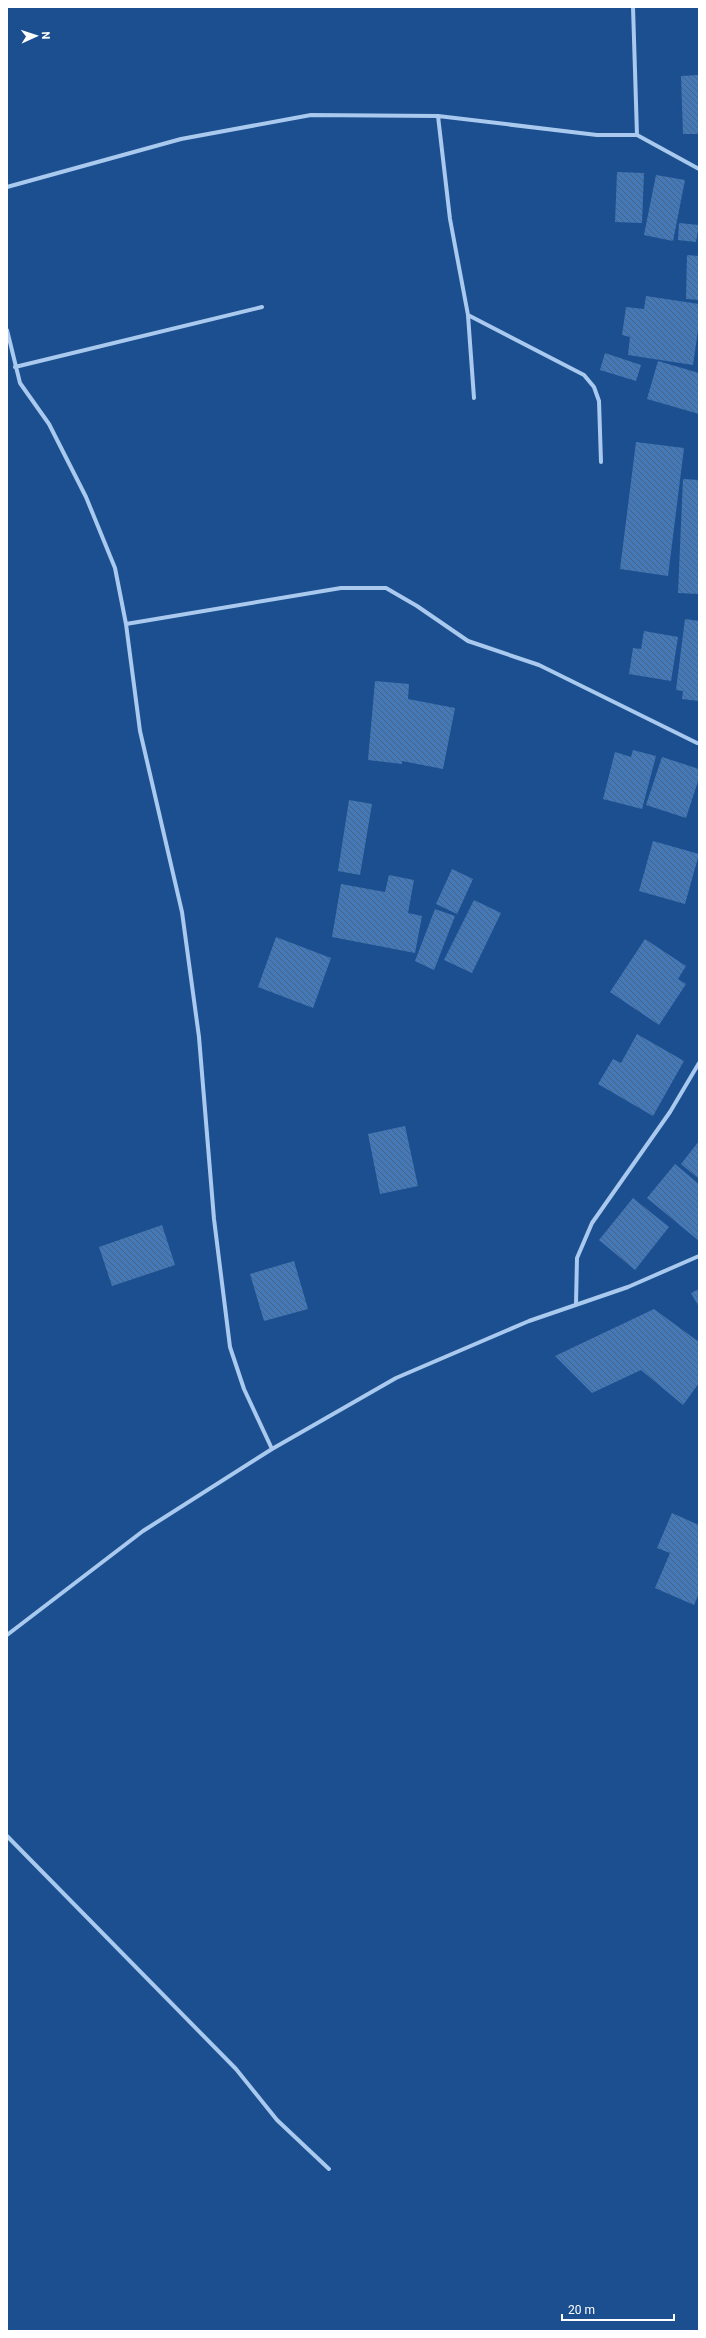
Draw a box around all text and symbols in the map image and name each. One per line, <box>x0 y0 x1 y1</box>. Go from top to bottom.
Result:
north arrow <box>16 16 56 56</box>
text: N <box>39 31 52 40</box>
scale bar <box>562 2296 674 2322</box>
text: 20 m <box>568 2303 595 2317</box>

